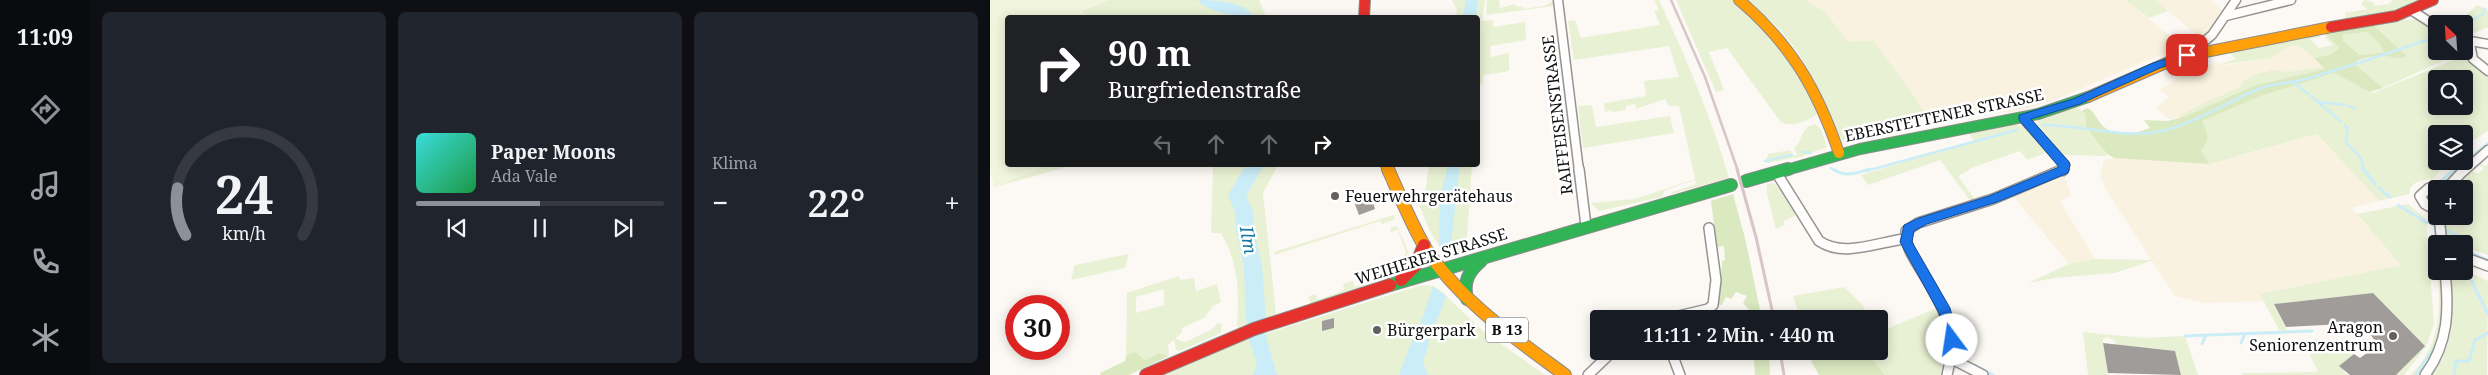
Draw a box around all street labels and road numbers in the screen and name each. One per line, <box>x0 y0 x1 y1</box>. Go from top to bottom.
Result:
street label: RAIFFEISENSTRASSE <box>1536 34 1578 196</box>
street label: EBERSTETTENER STRASSE <box>1843 83 2046 147</box>
street label: WEIHERER STRASSE <box>1352 222 1510 290</box>
road number: B 13 <box>1486 318 1528 342</box>

